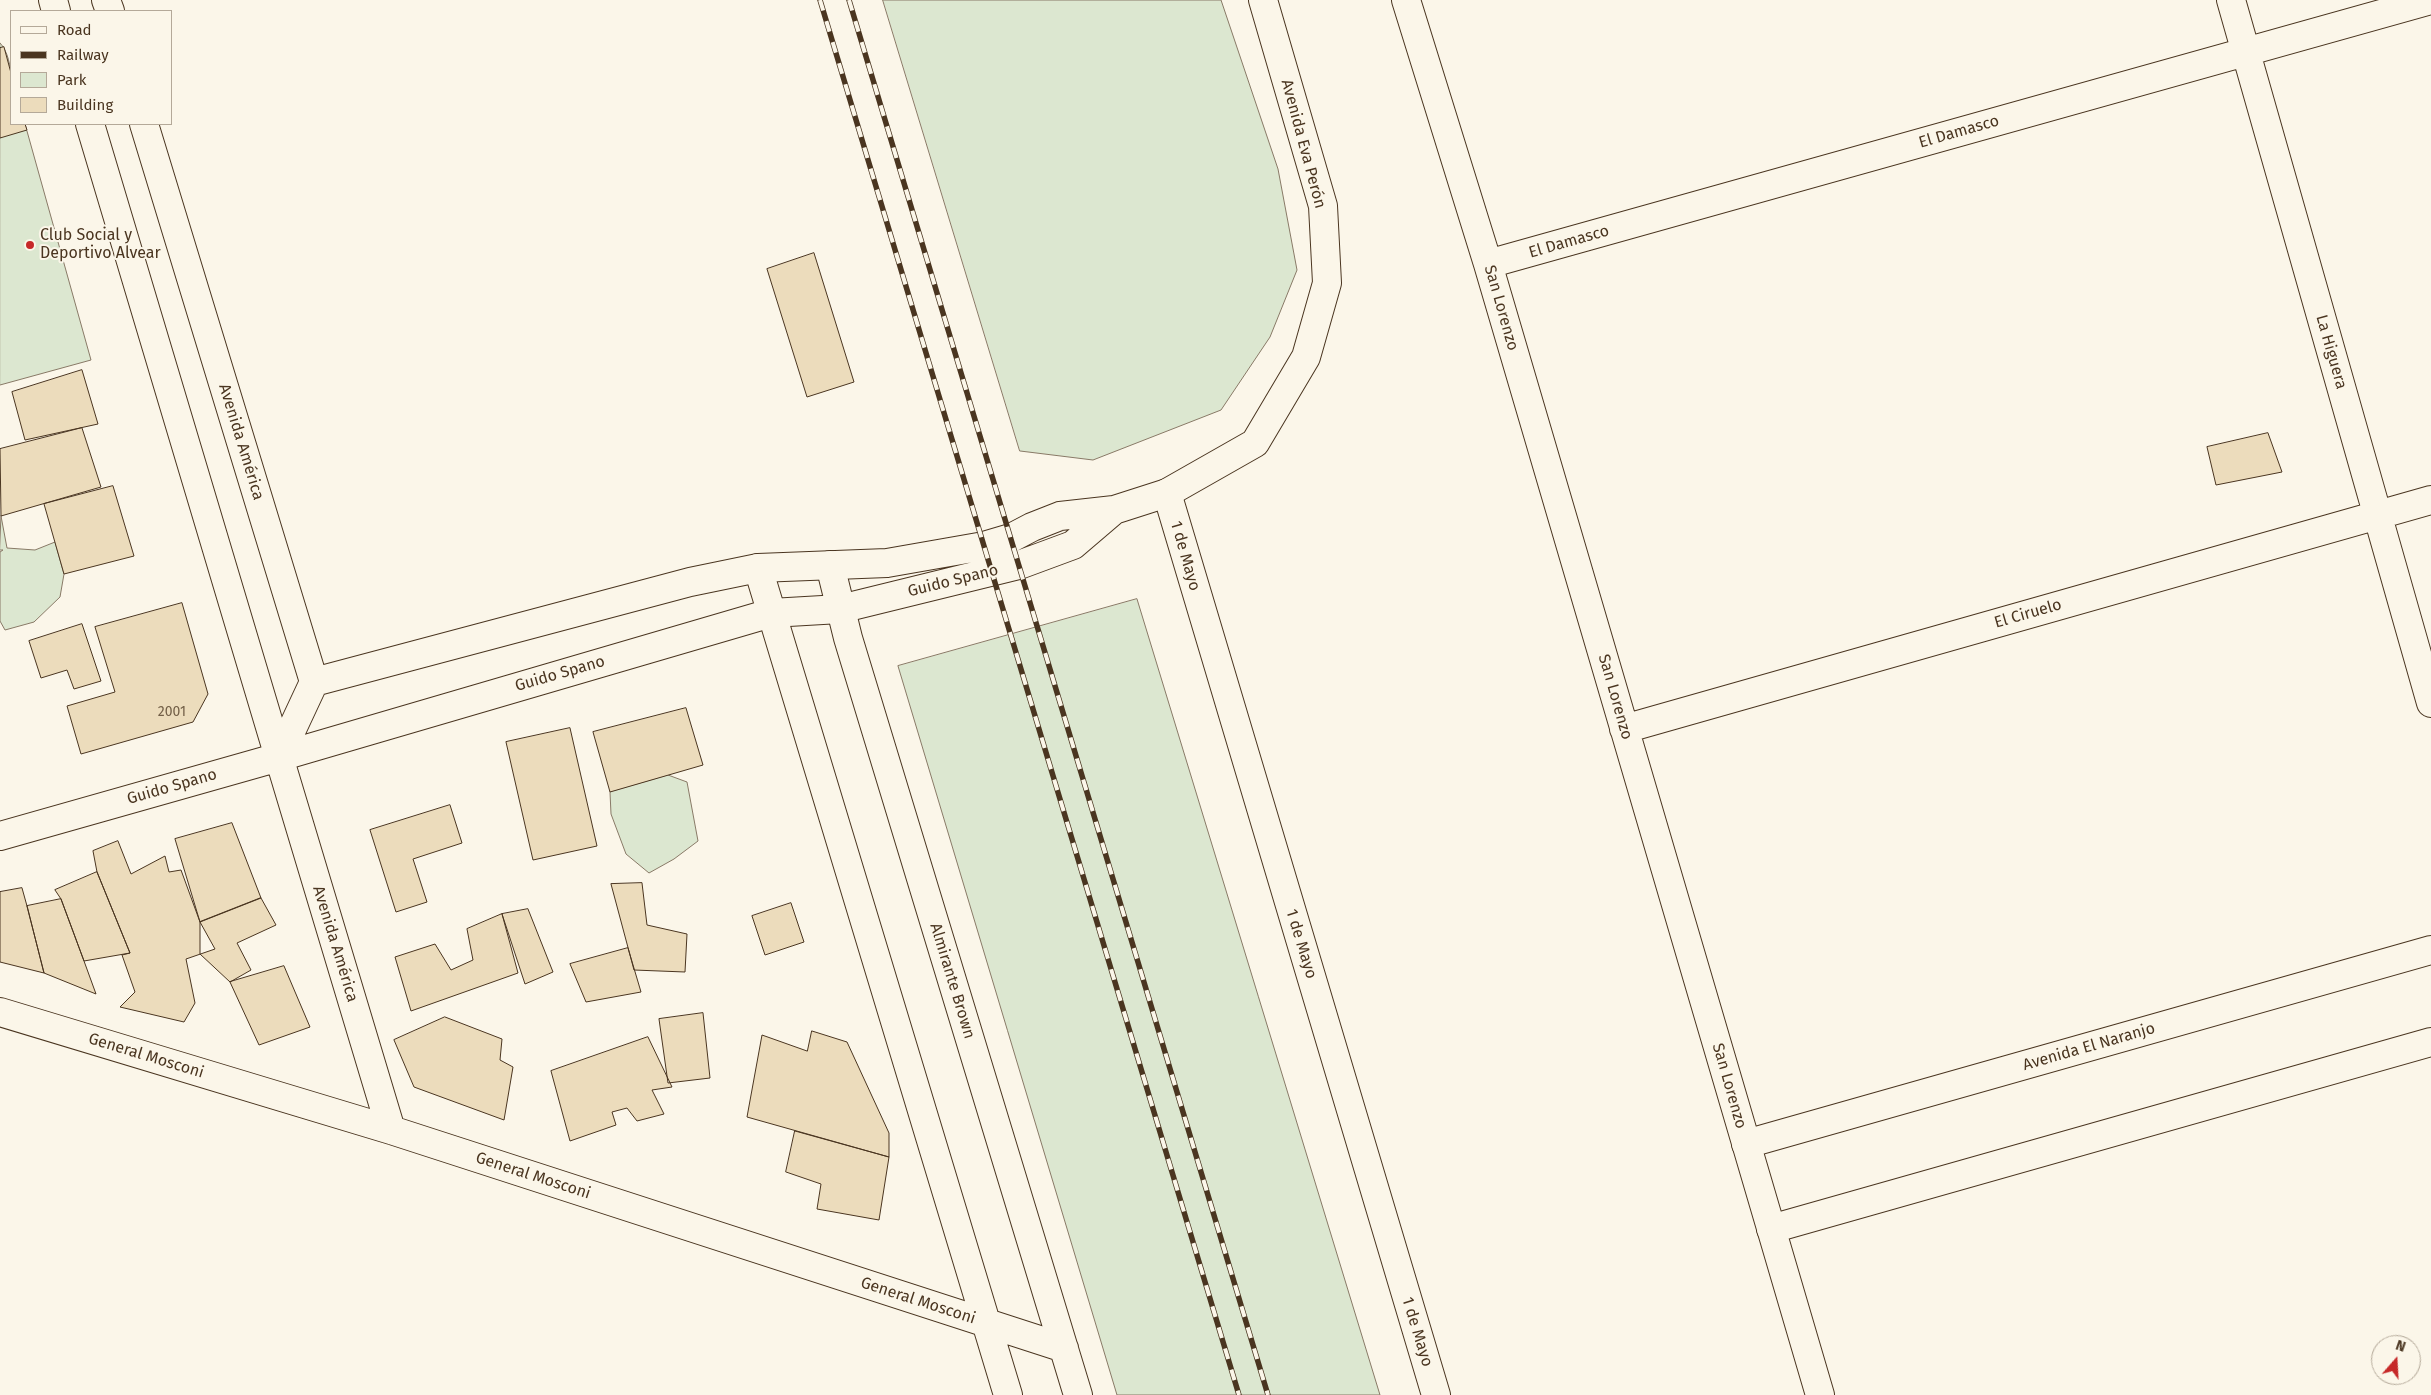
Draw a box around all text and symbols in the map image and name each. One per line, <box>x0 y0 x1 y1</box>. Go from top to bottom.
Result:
legend <box>10 10 172 125</box>
text: Road <box>57 21 92 39</box>
text: Railway <box>57 46 109 64</box>
text: Park <box>57 71 87 89</box>
street label: Avenida Eva Perón <box>1277 77 1329 211</box>
text: Building <box>57 96 113 114</box>
street label: El Damasco <box>1917 111 2001 153</box>
street label: El Damasco <box>1527 221 1611 263</box>
place label: Club Social y Deportivo Alvear <box>40 226 161 264</box>
marker: Club Social y Deportivo Alvear <box>24 239 36 251</box>
street label: San Lorenzo <box>1480 263 1522 353</box>
street label: La Higuera <box>2311 313 2351 391</box>
street label: Avenida América <box>214 382 268 502</box>
street label: 1 de Mayo <box>1166 519 1204 593</box>
street label: Guido Spano <box>906 560 1000 602</box>
street label: El Ciruelo <box>1992 595 2064 633</box>
street label: Guido Spano <box>513 652 607 696</box>
street label: San Lorenzo <box>1594 652 1636 742</box>
house number: 2001 <box>158 704 186 720</box>
street label: Guido Spano <box>125 765 219 809</box>
street label: Avenida América <box>308 884 362 1004</box>
street label: 1 de Mayo <box>1281 907 1321 981</box>
street label: Almirante Brown <box>925 921 979 1041</box>
street label: Avenida El Naranjo <box>2021 1019 2157 1075</box>
street label: General Mosconi <box>86 1029 206 1083</box>
street label: San Lorenzo <box>1708 1041 1750 1131</box>
street label: General Mosconi <box>473 1148 593 1204</box>
street label: General Mosconi <box>858 1273 978 1329</box>
street label: 1 de Mayo <box>1397 1295 1437 1369</box>
north arrow <box>2371 1335 2421 1385</box>
text: N <box>2394 1337 2408 1356</box>

